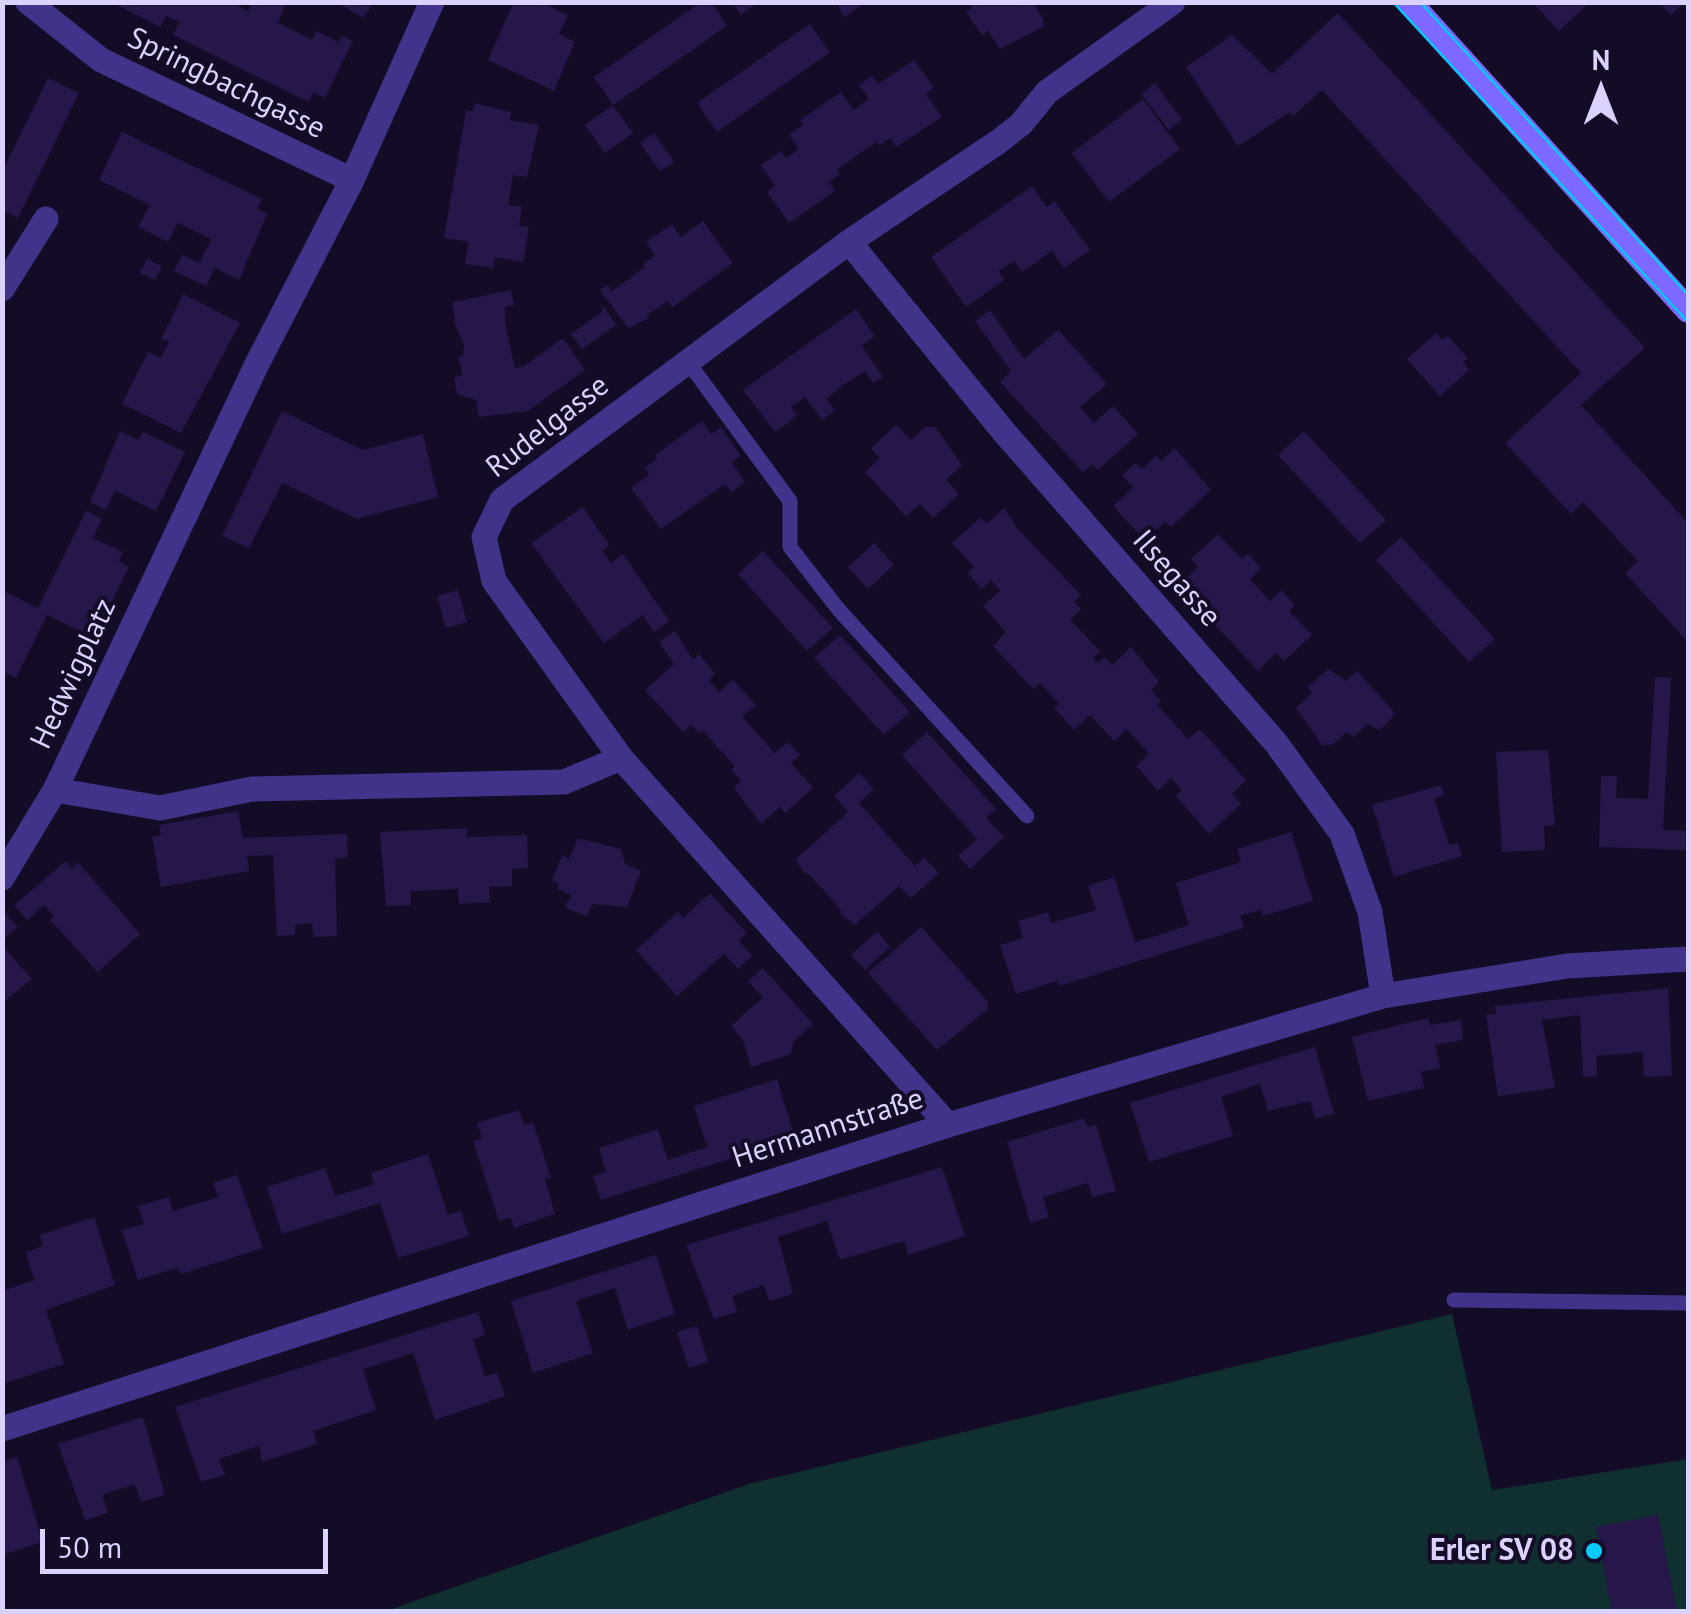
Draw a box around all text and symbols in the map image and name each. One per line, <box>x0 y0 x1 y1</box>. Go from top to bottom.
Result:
street label: Springbachgasse <box>121 21 331 147</box>
north arrow <box>1551 40 1651 140</box>
text: N <box>1592 41 1610 78</box>
street label: Rudelgasse <box>480 368 616 486</box>
street label: Ilsegasse <box>1124 523 1228 635</box>
street label: Hedwigplatz <box>24 593 124 755</box>
street label: Hermannstraße <box>728 1081 928 1177</box>
scale bar <box>45 1509 332 1571</box>
text: 50 m <box>57 1527 122 1566</box>
place label: Erler SV 08 <box>1430 1533 1574 1569</box>
marker: Erler SV 08 <box>1583 1540 1605 1562</box>

